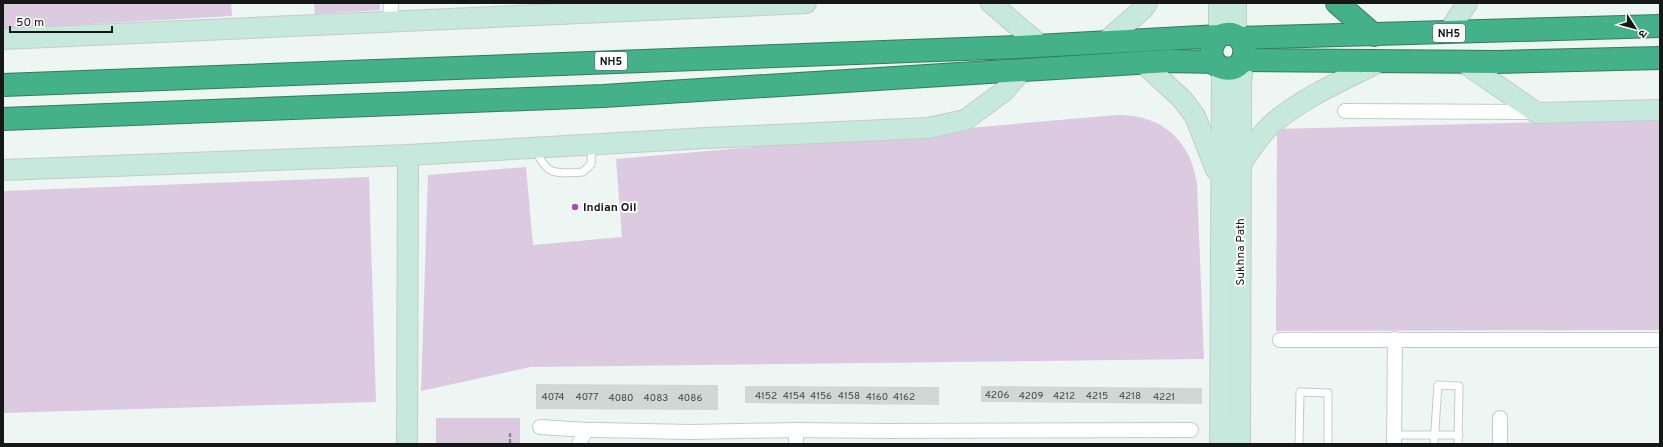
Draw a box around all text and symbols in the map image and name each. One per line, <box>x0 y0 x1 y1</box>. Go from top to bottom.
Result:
scale bar <box>10 8 112 34</box>
north arrow <box>1615 8 1655 48</box>
text: 50 m <box>16 15 44 31</box>
road number: NH5 <box>1433 24 1465 42</box>
text: उ <box>1634 27 1650 40</box>
road number: NH5 <box>595 52 627 70</box>
place label: Indian Oil <box>583 200 636 216</box>
marker: Indian Oil <box>570 202 580 212</box>
street label: Sukhna Path <box>1233 218 1249 286</box>
house number: 4206 <box>985 389 1009 402</box>
house number: 4152 <box>755 390 777 403</box>
house number: 4154 <box>783 390 805 403</box>
house number: 4156 <box>810 390 832 403</box>
house number: 4158 <box>838 390 860 403</box>
house number: 4209 <box>1019 390 1043 403</box>
house number: 4212 <box>1053 390 1075 403</box>
house number: 4215 <box>1086 390 1108 403</box>
house number: 4218 <box>1119 390 1141 403</box>
house number: 4074 <box>542 391 564 404</box>
house number: 4077 <box>575 391 599 404</box>
house number: 4160 <box>866 391 888 404</box>
house number: 4162 <box>893 391 915 404</box>
house number: 4221 <box>1153 391 1175 404</box>
house number: 4080 <box>608 392 634 405</box>
house number: 4083 <box>644 392 668 405</box>
house number: 4086 <box>678 392 702 405</box>

